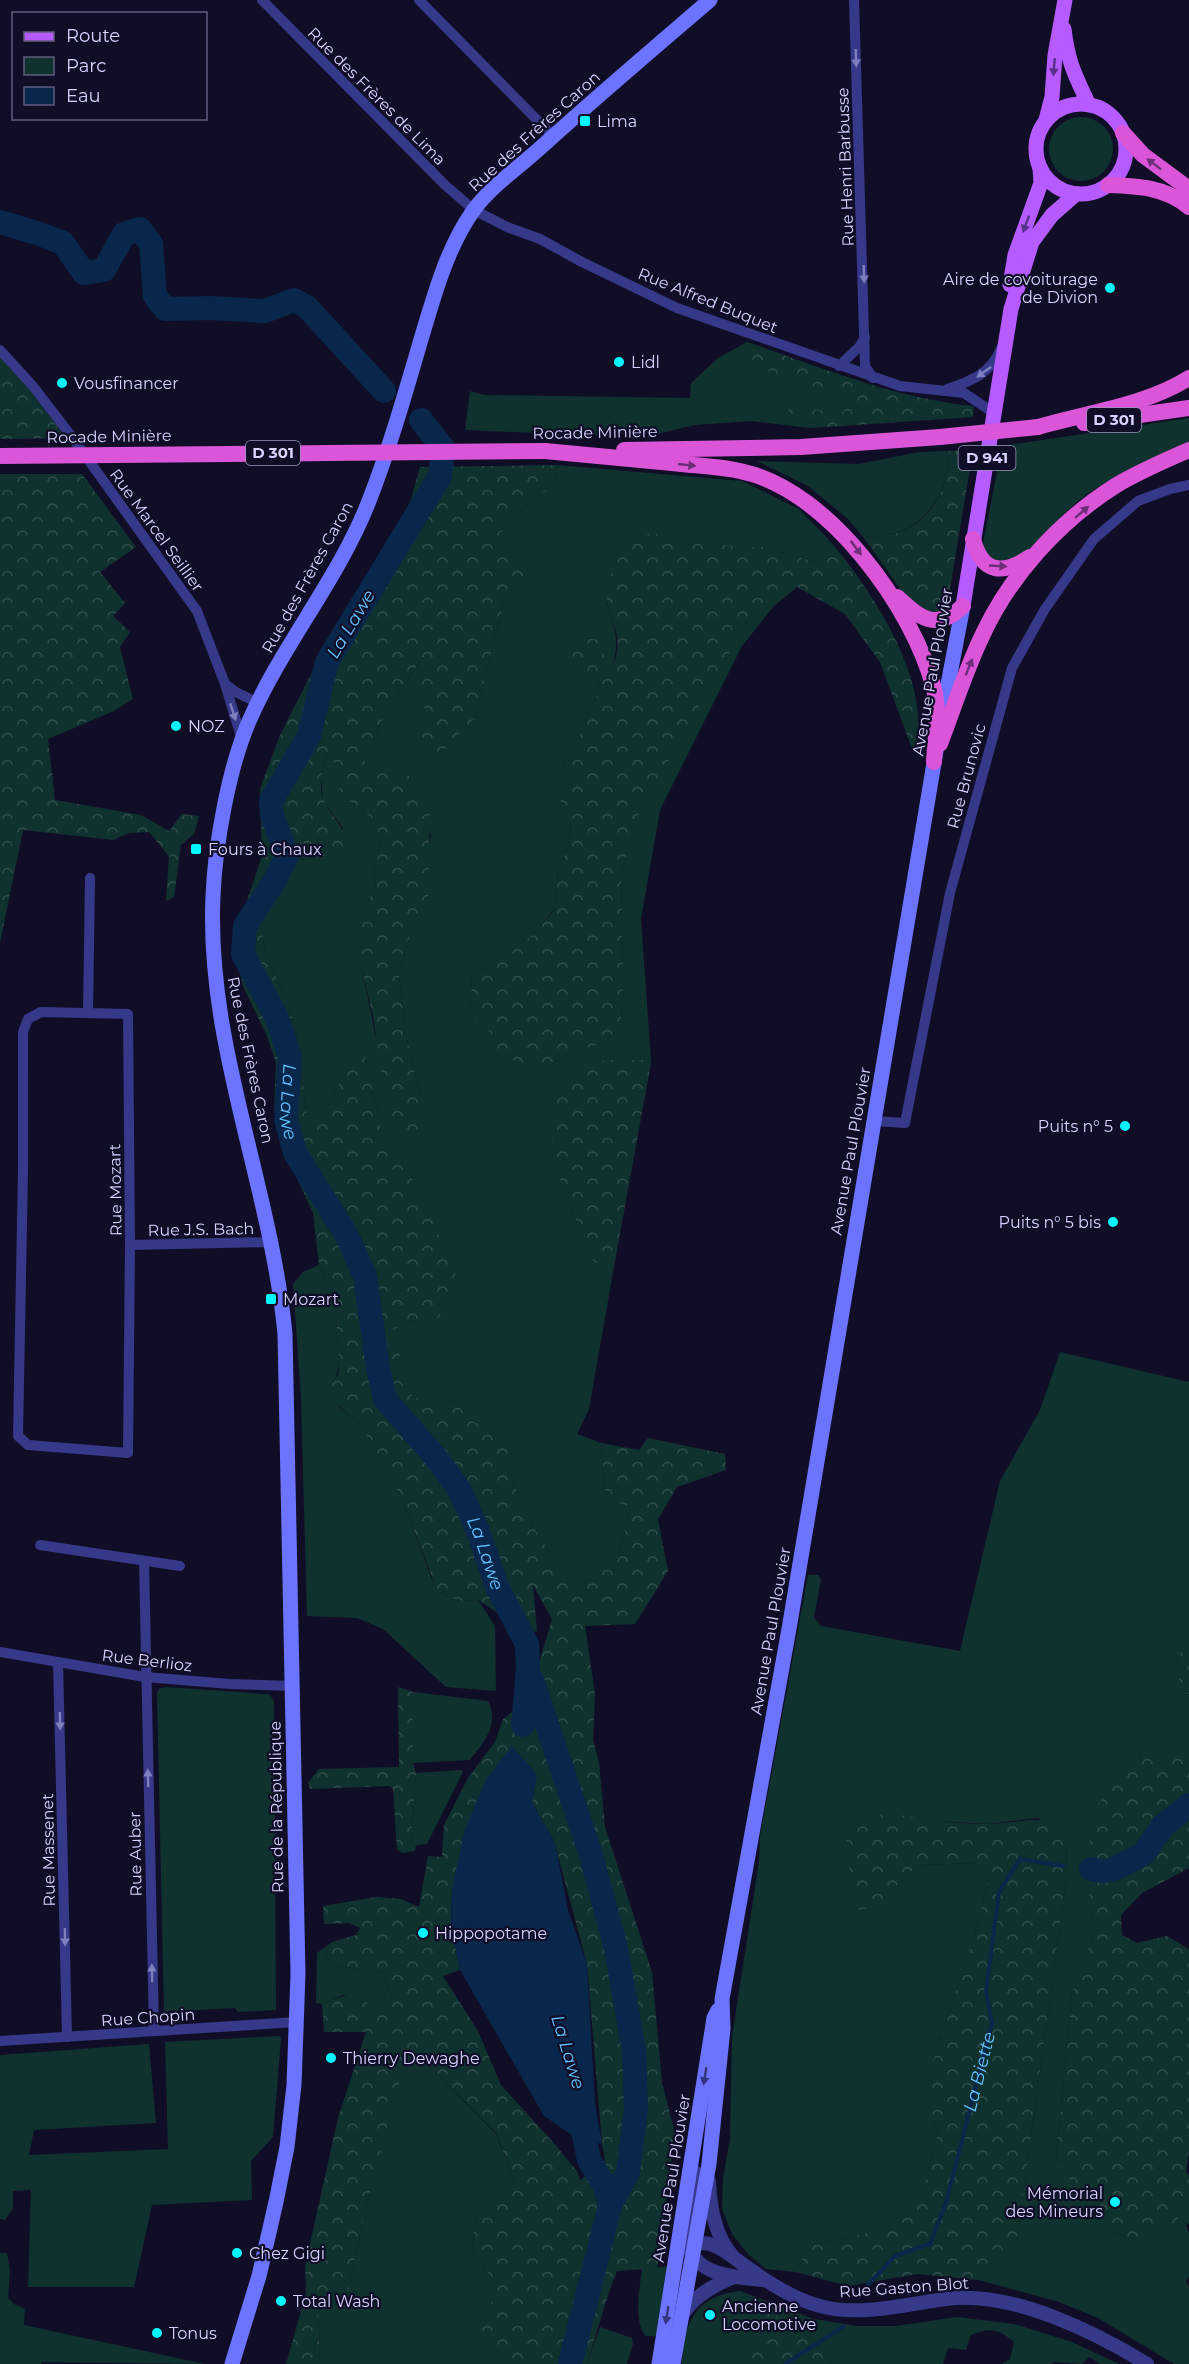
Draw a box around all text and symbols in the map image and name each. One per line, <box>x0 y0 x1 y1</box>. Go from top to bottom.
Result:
legend <box>12 12 207 120</box>
street label: Rue des Frères de Lima <box>304 23 450 169</box>
text: Route <box>66 25 120 47</box>
one-way arrow <box>851 49 860 68</box>
text: Parc <box>66 55 106 77</box>
one-way arrow <box>1049 57 1059 76</box>
street label: Rue des Frères Caron <box>465 67 604 195</box>
text: Eau <box>66 85 101 107</box>
street label: Rue Henri Barbusse <box>833 87 858 247</box>
place label: Lima <box>597 112 637 131</box>
marker: Lima <box>578 114 592 128</box>
one-way arrow <box>1146 158 1161 170</box>
one-way arrow <box>1021 215 1031 233</box>
street label: Rue Alfred Buquet <box>635 264 781 337</box>
one-way arrow <box>859 265 868 284</box>
place label: Aire de covoiturage de Divion <box>943 270 1098 307</box>
marker: Aire de covoiturage de Divion <box>1103 281 1117 295</box>
place label: Lidl <box>631 353 660 372</box>
marker: Lidl <box>612 355 626 369</box>
one-way arrow <box>976 366 992 378</box>
place label: Vousfinancer <box>74 374 179 393</box>
marker: Vousfinancer <box>55 376 69 390</box>
road number: D 301 <box>1087 408 1141 432</box>
street label: Rocade Minière <box>532 422 658 443</box>
street label: Rocade Minière <box>46 426 172 447</box>
road number: D 301 <box>246 441 300 465</box>
road number: D 941 <box>958 446 1016 470</box>
one-way arrow <box>678 460 697 470</box>
street label: Rue Marcel Seillier <box>106 465 207 595</box>
street label: Rue des Frères Caron <box>258 498 357 656</box>
one-way arrow <box>1074 505 1090 518</box>
one-way arrow <box>849 540 862 556</box>
one-way arrow <box>989 562 1008 571</box>
water label: La Lawe <box>322 585 380 662</box>
street label: Avenue Paul Plouvier <box>908 587 957 758</box>
one-way arrow <box>964 658 974 676</box>
one-way arrow <box>229 703 238 721</box>
place label: NOZ <box>188 717 225 736</box>
marker: NOZ <box>169 719 183 733</box>
street label: Rue Brunovic <box>943 722 990 831</box>
place label: Fours à Chaux <box>208 840 322 859</box>
marker: Fours à Chaux <box>189 842 203 856</box>
street label: Rue des Frères Caron <box>224 975 277 1145</box>
water label: La Lawe <box>274 1063 302 1142</box>
street label: Avenue Paul Plouvier <box>826 1066 875 1237</box>
place label: Puits n° 5 <box>1038 1117 1113 1136</box>
marker: Puits n° 5 <box>1118 1119 1132 1133</box>
street label: Rue Mozart <box>105 1143 126 1236</box>
place label: Puits n° 5 bis <box>999 1213 1101 1232</box>
marker: Puits n° 5 bis <box>1106 1215 1120 1229</box>
street label: Rue J.S. Bach <box>148 1219 254 1240</box>
place label: Mozart <box>283 1290 339 1309</box>
marker: Mozart <box>264 1292 278 1306</box>
water label: La Lawe <box>462 1513 508 1593</box>
street label: Avenue Paul Plouvier <box>746 1546 795 1717</box>
street label: Rue Berlioz <box>101 1646 193 1675</box>
one-way arrow <box>55 1711 65 1730</box>
street label: Rue de la République <box>265 1721 288 1893</box>
one-way arrow <box>143 1768 152 1787</box>
street label: Rue Massenet <box>38 1793 59 1907</box>
street label: Rue Auber <box>125 1811 146 1897</box>
place label: Hippopotame <box>435 1924 547 1943</box>
marker: Hippopotame <box>416 1926 430 1940</box>
one-way arrow <box>60 1927 70 1946</box>
one-way arrow <box>148 1963 157 1982</box>
street label: Rue Chopin <box>100 2005 196 2030</box>
water label: La Lawe <box>546 2012 590 2092</box>
water label: La Biette <box>959 2029 1000 2114</box>
place label: Thierry Dewaghe <box>343 2049 480 2068</box>
marker: Thierry Dewaghe <box>324 2051 338 2065</box>
one-way arrow <box>701 2066 710 2085</box>
street label: Avenue Paul Plouvier <box>649 2093 694 2264</box>
place label: Mémorial des Mineurs <box>1005 2184 1103 2221</box>
marker: Mémorial des Mineurs <box>1108 2195 1122 2209</box>
place label: Chez Gigi <box>249 2244 325 2263</box>
marker: Chez Gigi <box>230 2246 244 2260</box>
street label: Rue Gaston Blot <box>839 2273 970 2302</box>
place label: Total Wash <box>293 2292 380 2311</box>
marker: Total Wash <box>274 2294 288 2308</box>
place label: Ancienne Locomotive <box>722 2297 816 2334</box>
one-way arrow <box>663 2306 672 2325</box>
marker: Ancienne Locomotive <box>703 2308 717 2322</box>
place label: Tonus <box>169 2324 217 2343</box>
marker: Tonus <box>150 2326 164 2340</box>

